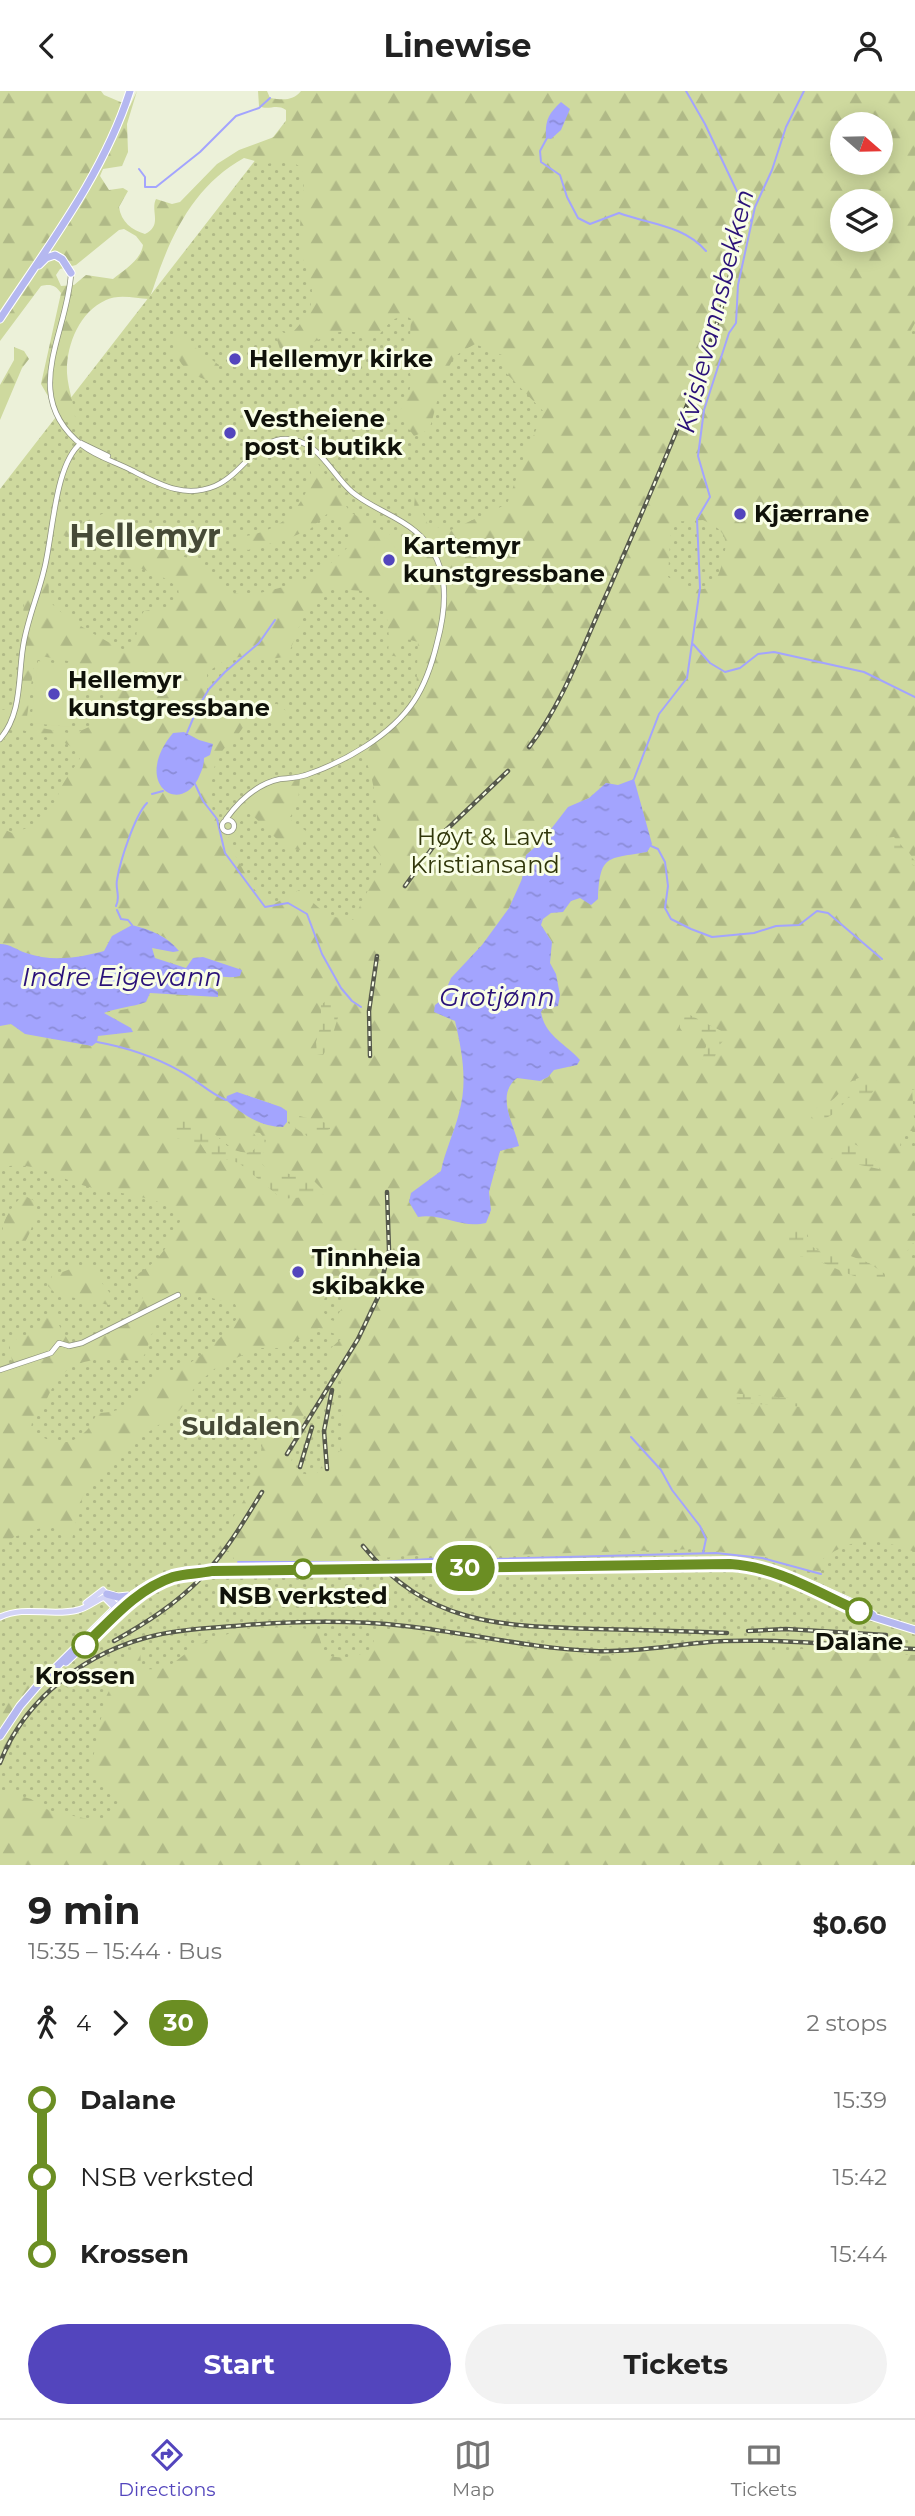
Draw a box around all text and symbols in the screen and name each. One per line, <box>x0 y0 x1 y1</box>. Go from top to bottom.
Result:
text: Linewise <box>384 26 531 65</box>
icon: back <box>28 27 66 65</box>
icon: person <box>849 27 887 65</box>
north arrow <box>830 112 892 175</box>
map controls <box>830 112 893 252</box>
water label: Kvislevannsbekken <box>669 186 761 436</box>
button: layers <box>830 189 893 252</box>
place label: Hellemyr kirke <box>249 344 433 373</box>
marker: Hellemyr kirke <box>227 351 243 367</box>
place label: Vestheiene post i butikk <box>243 404 403 461</box>
marker: Vestheiene post i butikk <box>222 425 238 441</box>
place label: Kjærrane <box>754 499 869 528</box>
marker: Kjærrane <box>732 506 748 522</box>
district label: Hellemyr <box>69 516 221 555</box>
place label: Kartemyr kunstgressbane <box>403 531 605 588</box>
marker: Kartemyr kunstgressbane <box>381 552 397 568</box>
place label: Hellemyr kunstgressbane <box>68 665 270 722</box>
marker: Hellemyr kunstgressbane <box>46 686 62 702</box>
park label: Høyt & Lavt Kristiansand <box>410 822 560 879</box>
water label: Indre Eigevann <box>22 961 222 993</box>
water label: Grotjønn <box>439 981 555 1013</box>
place label: Tinnheia skibakke <box>312 1243 425 1300</box>
marker: Tinnheia skibakke <box>290 1264 306 1280</box>
district label: Suldalen <box>182 1410 300 1442</box>
line badge: 30 <box>434 1545 496 1591</box>
text: 30 <box>450 1553 480 1582</box>
marker: NSB verksted <box>293 1559 313 1579</box>
place label: NSB verksted <box>218 1581 388 1610</box>
marker: Dalane <box>846 1598 872 1624</box>
place label: Dalane <box>815 1627 903 1656</box>
marker: Krossen <box>72 1632 98 1658</box>
place label: Krossen <box>35 1661 135 1690</box>
text: 9 min <box>28 1887 141 1934</box>
text: $0.60 <box>812 1909 887 1941</box>
text: 15:35 – 15:44 · Bus <box>28 1937 222 1965</box>
icon: walk <box>28 2004 66 2042</box>
icon: forward <box>101 2004 139 2042</box>
text: 30 <box>163 2008 194 2037</box>
text: 4 <box>76 2009 91 2037</box>
text: 2 stops <box>807 2009 887 2037</box>
text: Dalane <box>80 2084 176 2116</box>
text: 15:39 <box>834 2086 887 2114</box>
text: NSB verksted <box>80 2161 254 2193</box>
text: 15:42 <box>833 2163 887 2191</box>
text: Krossen <box>80 2238 189 2270</box>
text: 15:44 <box>830 2240 887 2268</box>
button: Start <box>28 2324 451 2404</box>
button: Tickets <box>465 2324 887 2404</box>
tab: Directions <box>118 2436 216 2501</box>
tab: Map <box>452 2436 494 2501</box>
tab: Tickets <box>731 2436 797 2501</box>

